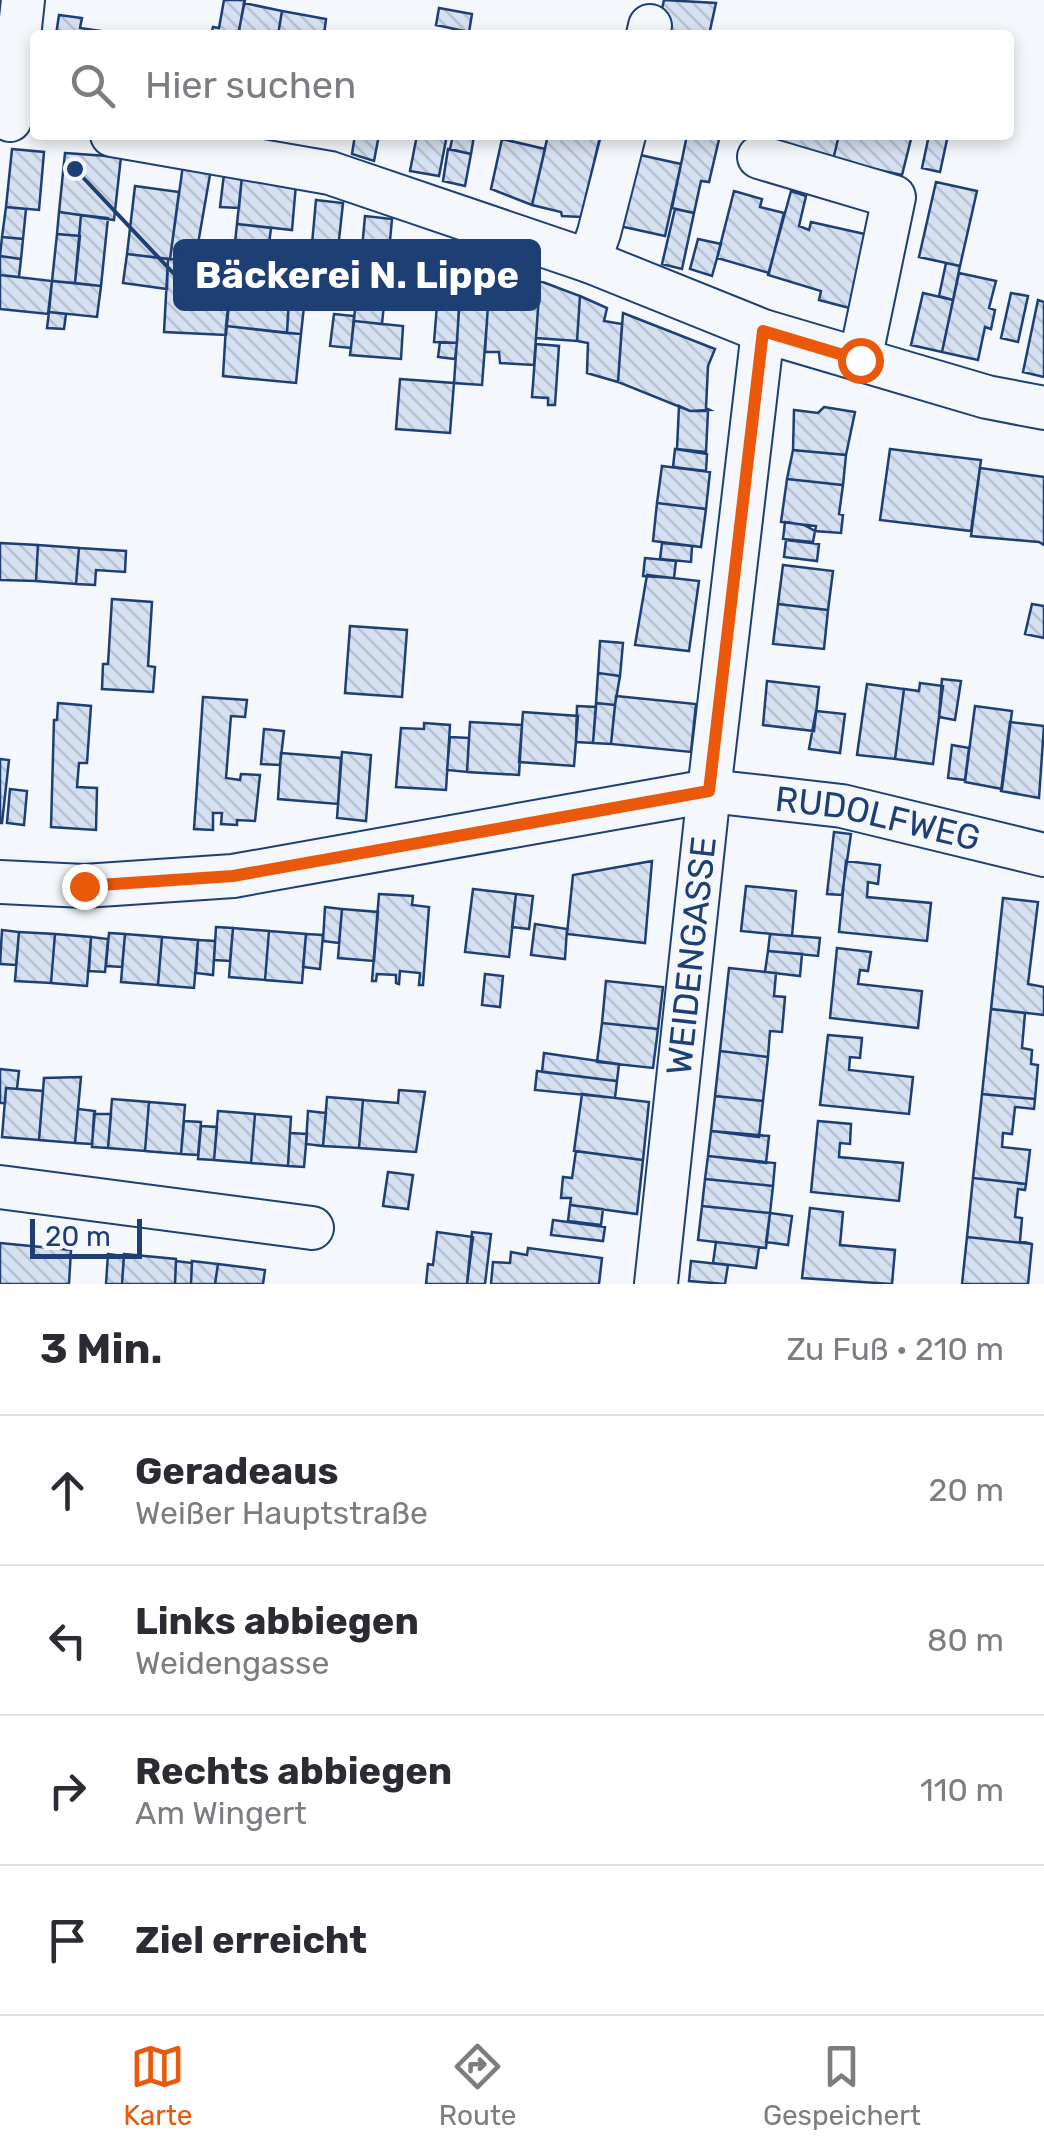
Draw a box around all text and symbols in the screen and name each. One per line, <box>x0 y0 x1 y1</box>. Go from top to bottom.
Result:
search box <box>30 30 1014 140</box>
icon: search <box>65 58 120 113</box>
text: Hier suchen <box>145 62 356 108</box>
callout: Bäckerei N. Lippe <box>175 241 539 309</box>
text: Bäckerei N. Lippe <box>195 252 519 298</box>
route start <box>838 338 884 384</box>
street label: RUDOLFWEG <box>773 778 984 860</box>
street label: WEIDENGASSE <box>658 834 725 1077</box>
route end <box>62 864 108 910</box>
scale bar <box>30 1214 142 1258</box>
text: 20 m <box>45 1220 111 1253</box>
text: 3 Min. <box>40 1324 162 1374</box>
text: Zu Fuß · 210 m <box>786 1330 1004 1368</box>
text: Geradeaus <box>135 1448 339 1494</box>
icon: ahead <box>40 1463 95 1518</box>
text: 20 m <box>929 1471 1004 1509</box>
text: Weißer Hauptstraße <box>135 1494 428 1532</box>
text: Links abbiegen <box>135 1598 419 1644</box>
icon: left <box>40 1613 95 1668</box>
text: 80 m <box>927 1621 1004 1659</box>
text: Weidengasse <box>135 1644 329 1682</box>
text: Rechts abbiegen <box>135 1748 452 1794</box>
icon: right <box>40 1763 95 1818</box>
text: 110 m <box>920 1771 1004 1809</box>
text: Am Wingert <box>135 1794 307 1832</box>
icon: arrive <box>40 1913 95 1968</box>
text: Ziel erreicht <box>135 1917 367 1963</box>
tab: Karte <box>123 2039 193 2132</box>
tab: Route <box>439 2039 517 2132</box>
tab: Gespeichert <box>763 2039 921 2132</box>

